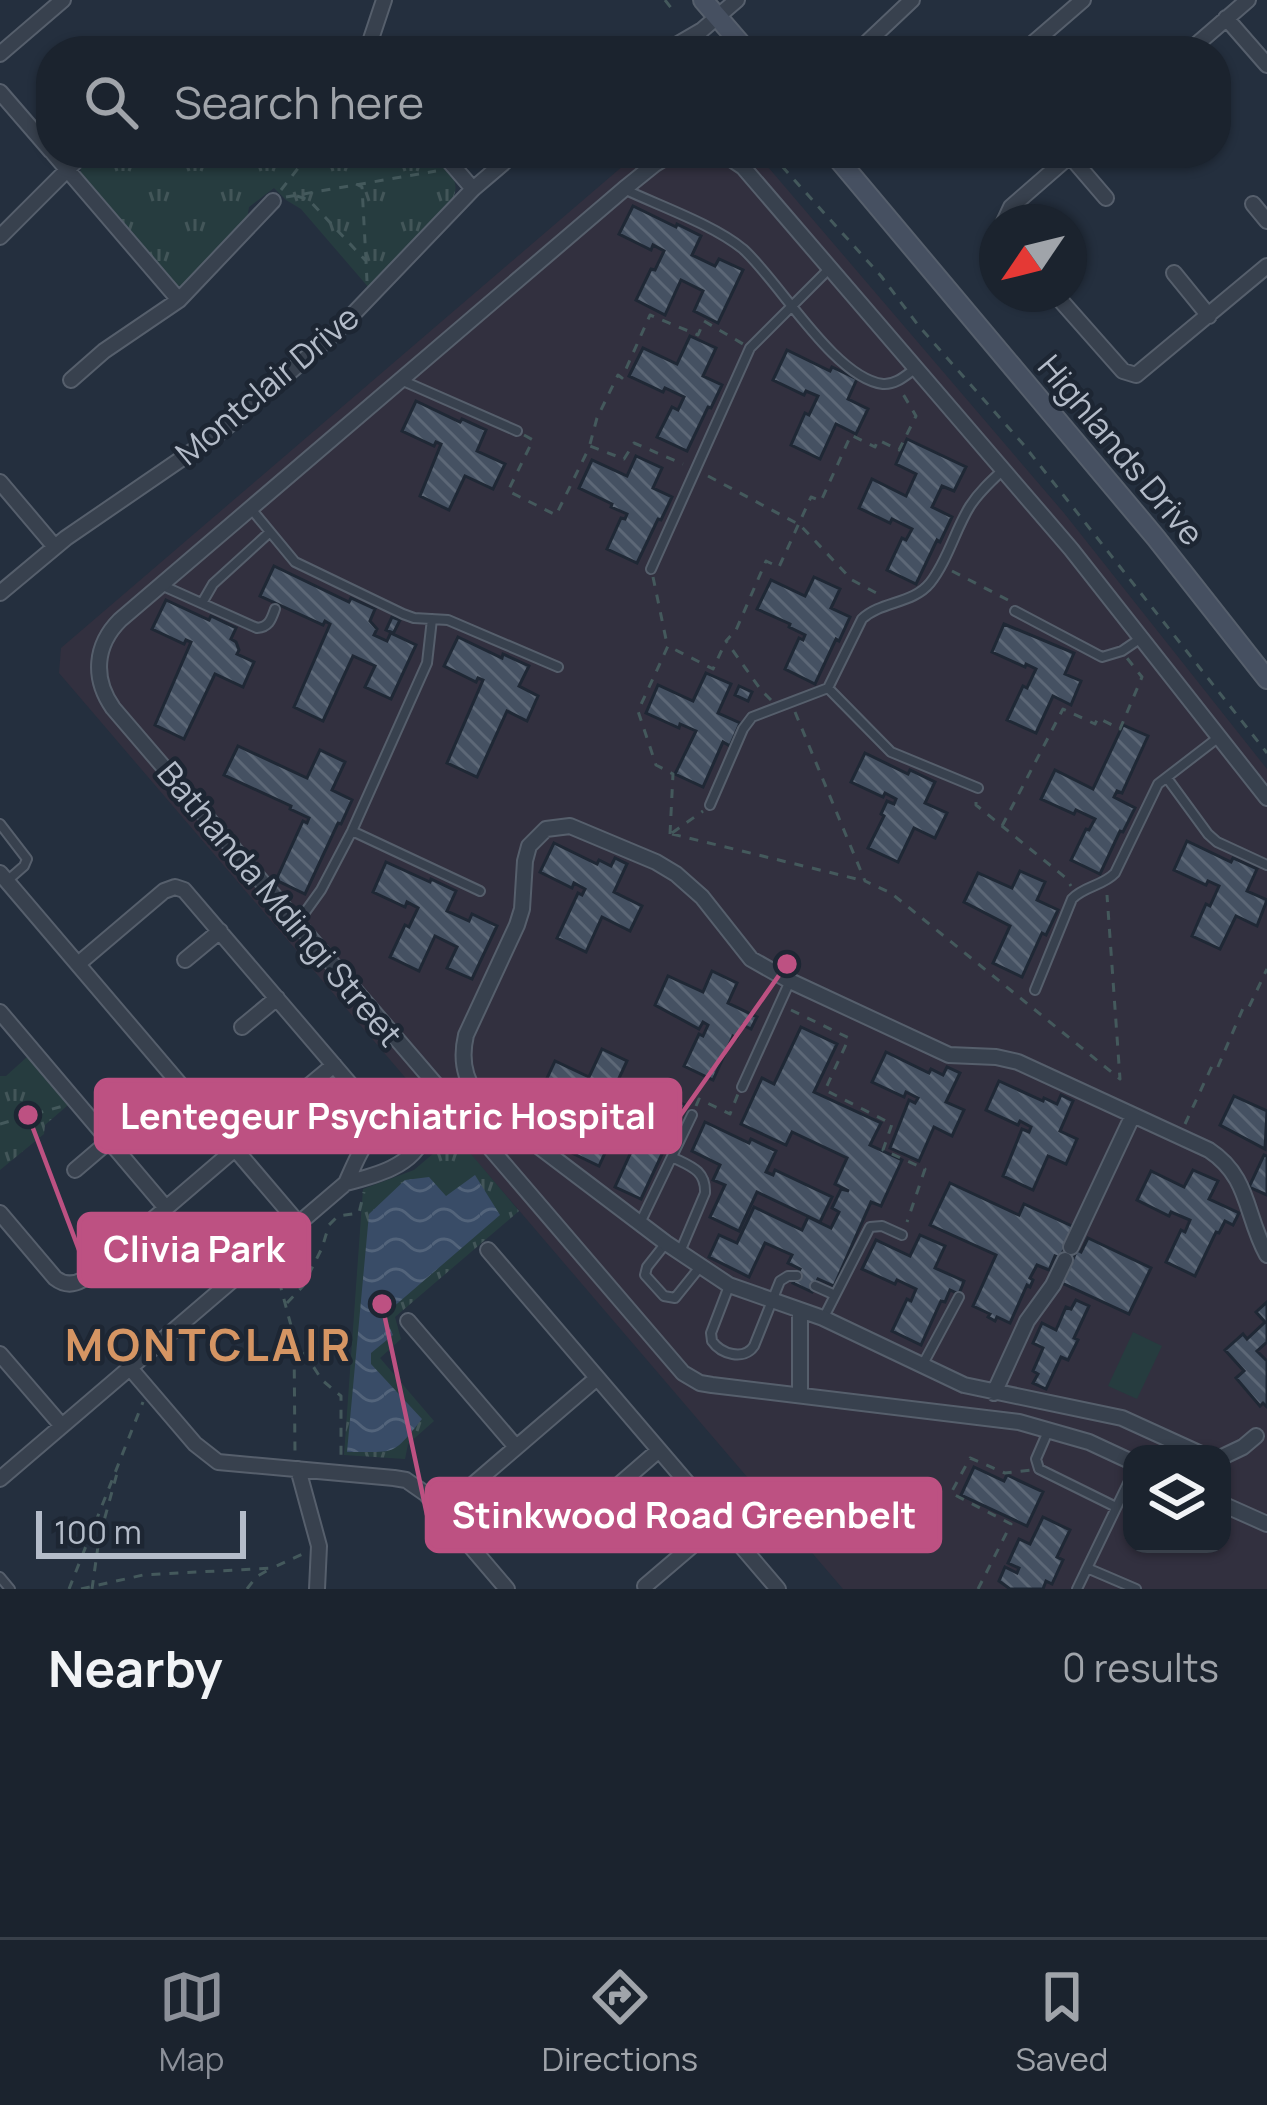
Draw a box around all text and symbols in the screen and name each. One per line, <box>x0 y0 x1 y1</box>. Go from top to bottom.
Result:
search box <box>36 36 1231 168</box>
icon: search <box>78 69 144 135</box>
text: Search here <box>174 71 424 133</box>
north arrow <box>979 204 1087 312</box>
street label: Montclair Drive <box>165 295 368 475</box>
street label: Highlands Drive <box>1028 345 1214 554</box>
street label: Bathanda Mdingi Street <box>148 752 413 1056</box>
callout: Lentegeur Psychiatric Hospital <box>96 1080 680 1152</box>
text: Lentegeur Psychiatric Hospital <box>120 1091 656 1140</box>
callout: Clivia Park <box>79 1214 309 1286</box>
text: Clivia Park <box>103 1224 286 1273</box>
district label: MONTCLAIR <box>65 1313 353 1375</box>
map controls <box>1123 1445 1231 1553</box>
button: layers <box>1123 1445 1231 1553</box>
callout: Stinkwood Road Greenbelt <box>427 1479 940 1551</box>
text: Stinkwood Road Greenbelt <box>452 1490 916 1539</box>
scale bar <box>36 1505 246 1558</box>
text: 100 m <box>54 1509 142 1554</box>
text: Nearby <box>48 1633 223 1702</box>
text: 0 results <box>1062 1640 1219 1694</box>
tab: Map <box>159 1964 225 2081</box>
tab: Directions <box>542 1964 698 2081</box>
tab: Saved <box>1015 1964 1108 2081</box>

